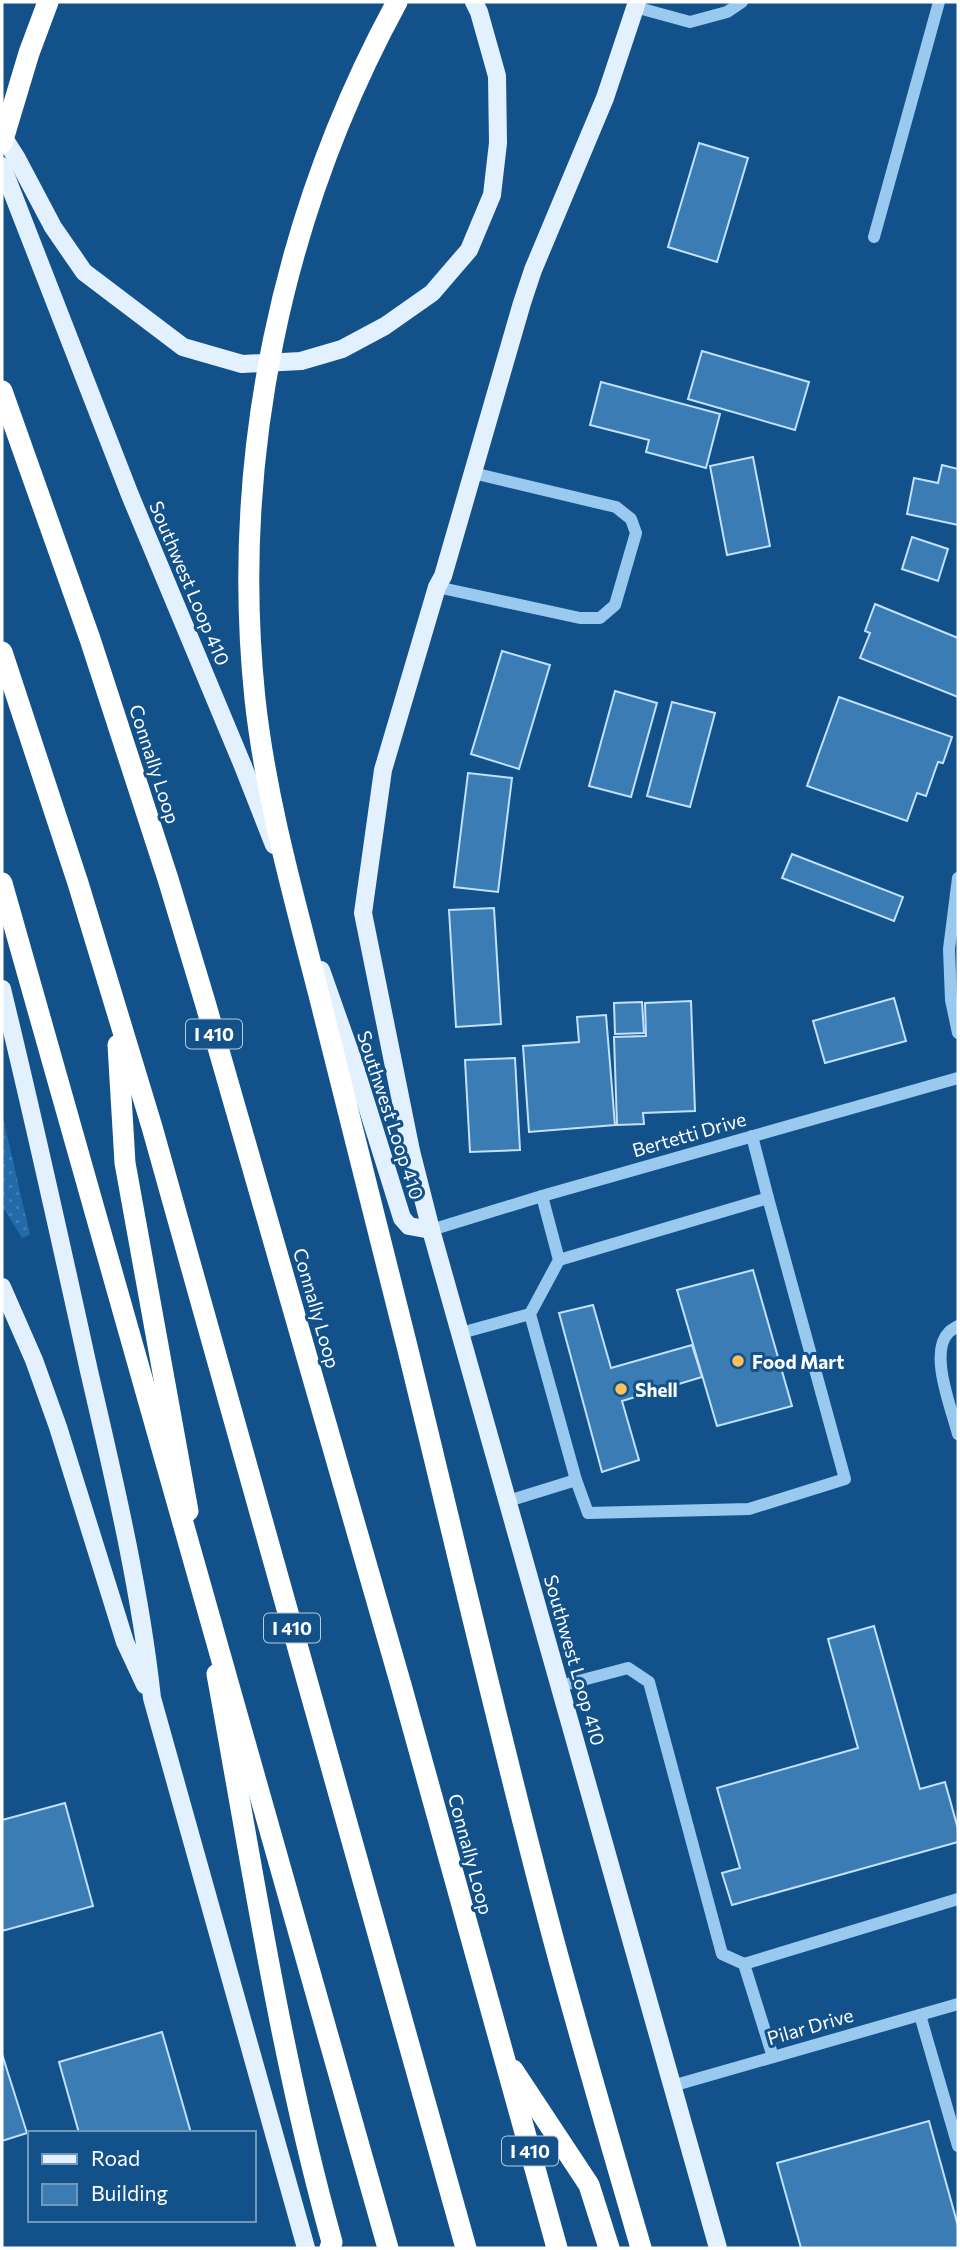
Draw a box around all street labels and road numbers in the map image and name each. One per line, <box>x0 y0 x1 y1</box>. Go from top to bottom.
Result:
street label: Southwest Loop 410 <box>145 497 235 669</box>
street label: Connally Loop <box>125 701 185 827</box>
road number: I 410 <box>186 1020 242 1049</box>
street label: Southwest Loop 410 <box>353 1028 429 1202</box>
street label: Bertetti Drive <box>629 1107 749 1161</box>
street label: Connally Loop <box>289 1245 345 1371</box>
street label: Southwest Loop 410 <box>540 1572 610 1748</box>
road number: I 410 <box>264 1614 320 1643</box>
street label: Connally Loop <box>444 1791 498 1917</box>
street label: Pilar Drive <box>764 2003 856 2049</box>
road number: I 410 <box>502 2136 558 2166</box>

